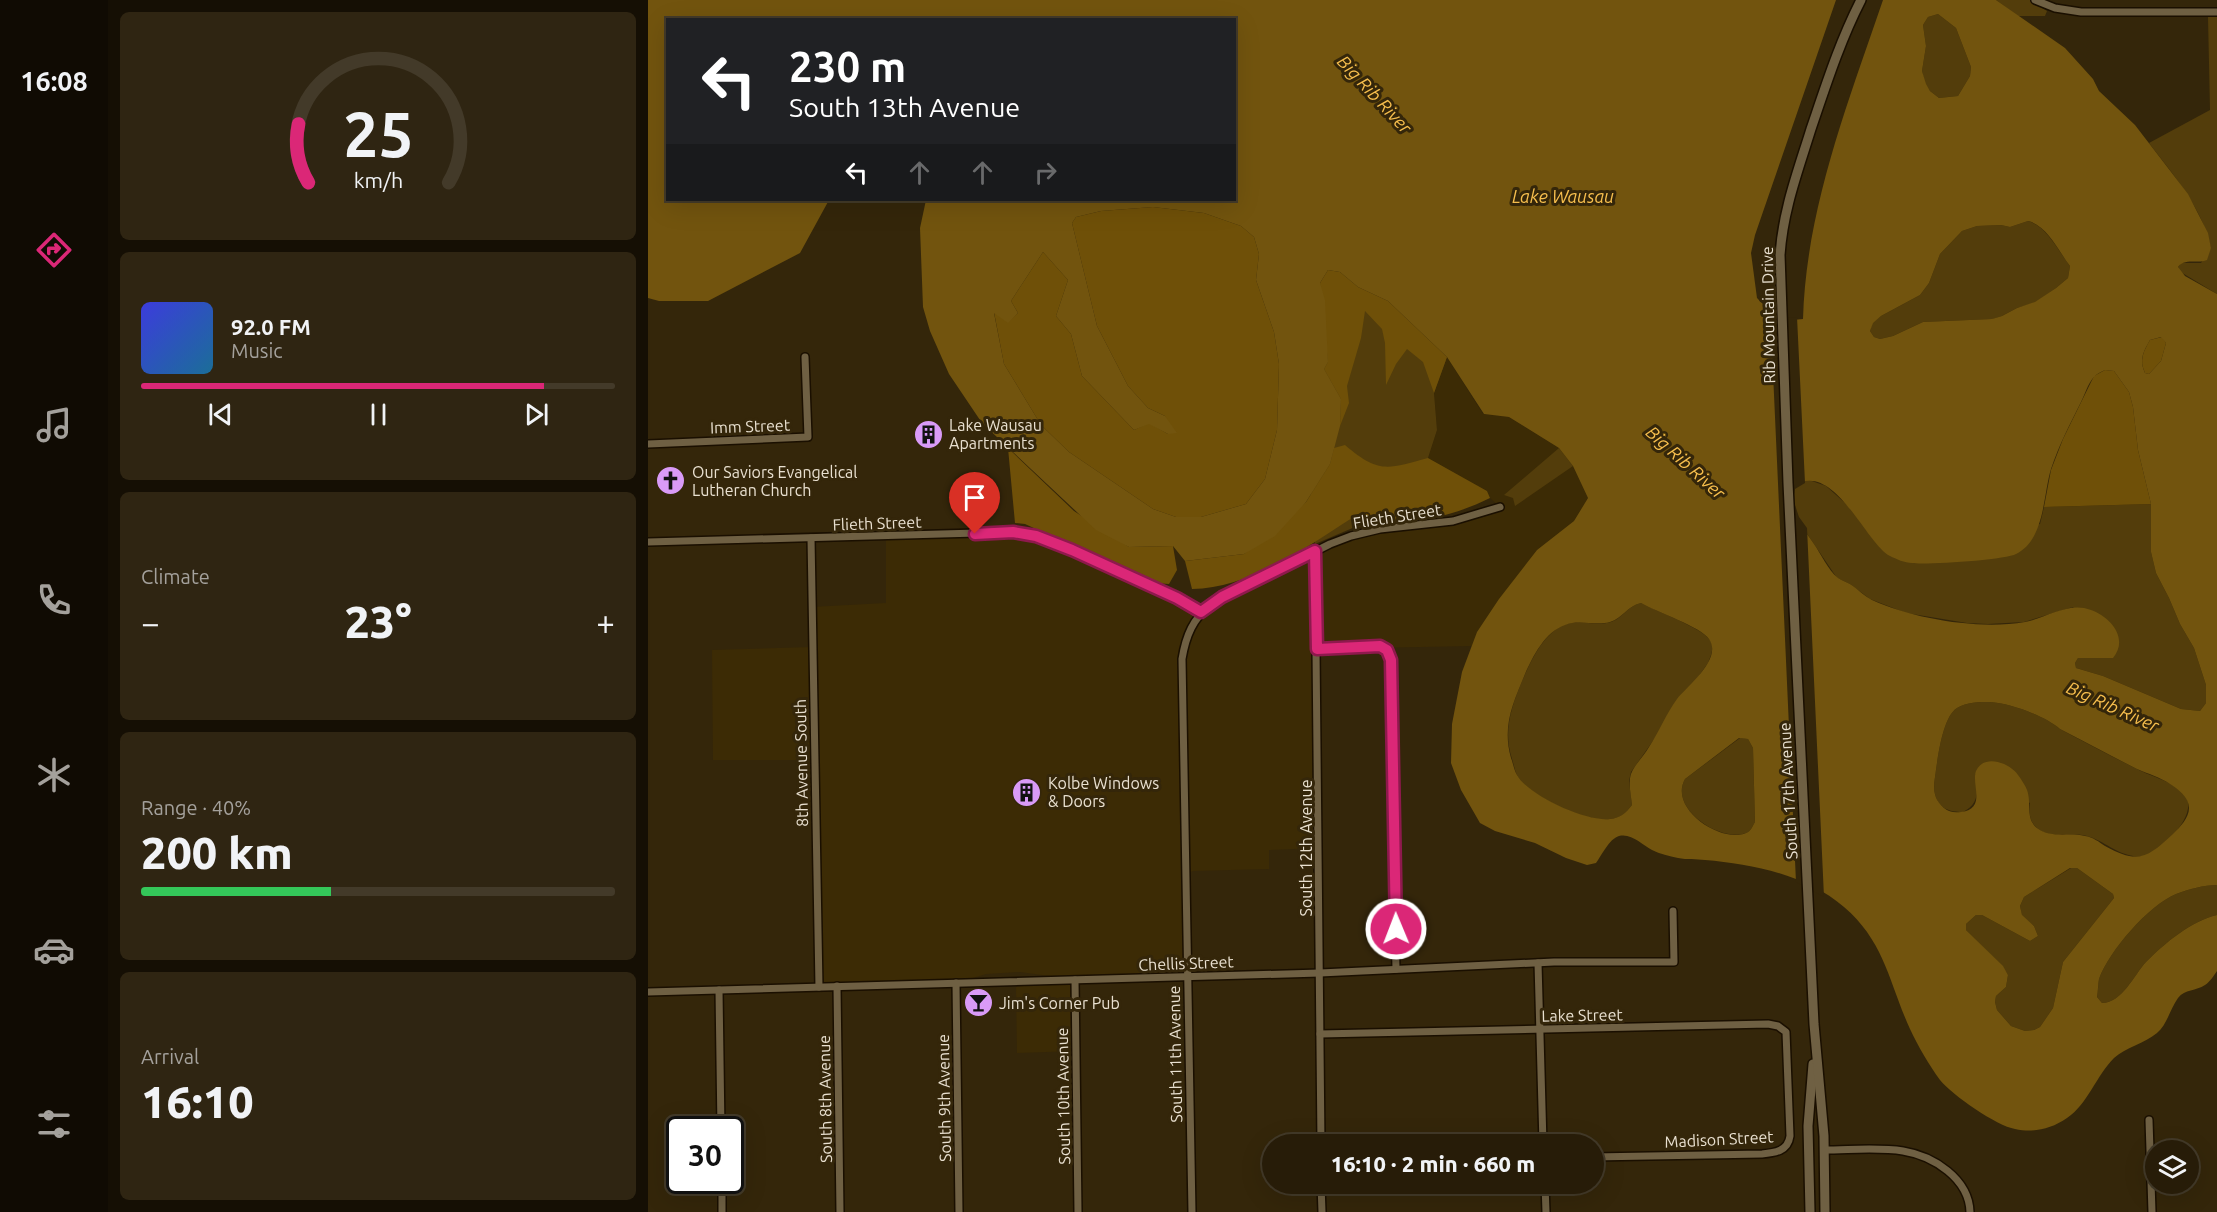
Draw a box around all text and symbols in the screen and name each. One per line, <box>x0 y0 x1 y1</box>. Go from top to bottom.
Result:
icon: left <box>690 42 768 120</box>
text: 230 m <box>789 43 906 90</box>
water label: Big Rib River <box>1334 51 1417 138</box>
text: 16:08 <box>20 66 88 96</box>
text: South 13th Avenue <box>789 92 1020 122</box>
text: 25 <box>343 99 413 169</box>
icon: left <box>840 156 873 189</box>
icon: ahead <box>903 156 936 189</box>
icon: ahead <box>966 156 999 189</box>
icon: right <box>1029 156 1062 189</box>
text: km/h <box>353 168 403 192</box>
water label: Lake Wausau <box>1512 186 1614 206</box>
icon: directions <box>33 229 75 271</box>
street label: Rib Mountain Drive <box>1758 246 1778 384</box>
text: 92.0 FM <box>231 314 311 339</box>
text: Music <box>231 339 283 362</box>
icon: previous <box>204 398 237 431</box>
icon: pause <box>362 398 395 431</box>
icon: next <box>520 398 553 431</box>
icon: music <box>33 404 75 446</box>
street label: Imm Street <box>710 416 791 436</box>
place label: Lake Wausau Apartments <box>949 416 1042 452</box>
building icon: Lake Wausau Apartments <box>912 418 944 450</box>
water label: Big Rib River <box>1643 421 1730 503</box>
place label: Our Saviors Evangelical Lutheran Church <box>692 463 857 499</box>
church icon: Our Saviors Evangelical Lutheran Church <box>655 465 687 497</box>
pin <box>949 472 1000 534</box>
icon: arrive <box>958 481 991 514</box>
street label: Flieth Street <box>1352 500 1443 532</box>
street label: Flieth Street <box>832 512 923 534</box>
text: Climate <box>141 565 210 588</box>
icon: phone <box>33 579 75 621</box>
text: 23° <box>344 596 412 647</box>
text: − <box>141 604 160 641</box>
text: + <box>596 604 615 641</box>
water label: Big Rib River <box>2064 677 2163 736</box>
street label: 8th Avenue South <box>791 699 811 827</box>
street label: South 17th Avenue <box>1775 722 1801 860</box>
icon: climate <box>33 754 75 796</box>
place label: Kolbe Windows & Doors <box>1048 774 1159 810</box>
building icon: Kolbe Windows & Doors <box>1011 776 1043 808</box>
street label: South 12th Avenue <box>1297 779 1315 917</box>
text: Range · 40% <box>141 796 251 819</box>
text: 200 km <box>141 827 293 878</box>
position arrow <box>1364 897 1428 961</box>
icon: car <box>33 929 75 971</box>
street label: Chellis Street <box>1138 952 1235 974</box>
street label: South 11th Avenue <box>1165 985 1185 1123</box>
bar icon: Jim's Corner Pub <box>962 987 994 1019</box>
place label: Jim's Corner Pub <box>999 994 1120 1012</box>
street label: Lake Street <box>1541 1005 1624 1025</box>
street label: South 10th Avenue <box>1053 1027 1073 1165</box>
street label: South 9th Avenue <box>934 1034 954 1162</box>
street label: South 8th Avenue <box>815 1035 835 1163</box>
text: Arrival <box>141 1045 199 1068</box>
text: 16:10 <box>141 1076 254 1127</box>
icon: filters <box>33 1103 75 1145</box>
speed limit sign: 30 <box>666 1116 744 1194</box>
street label: Madison Street <box>1664 1127 1775 1151</box>
map controls <box>2145 1140 2199 1194</box>
button: layers <box>2145 1140 2199 1194</box>
text: 16:10 · 2 min · 660 m <box>1331 1151 1535 1176</box>

